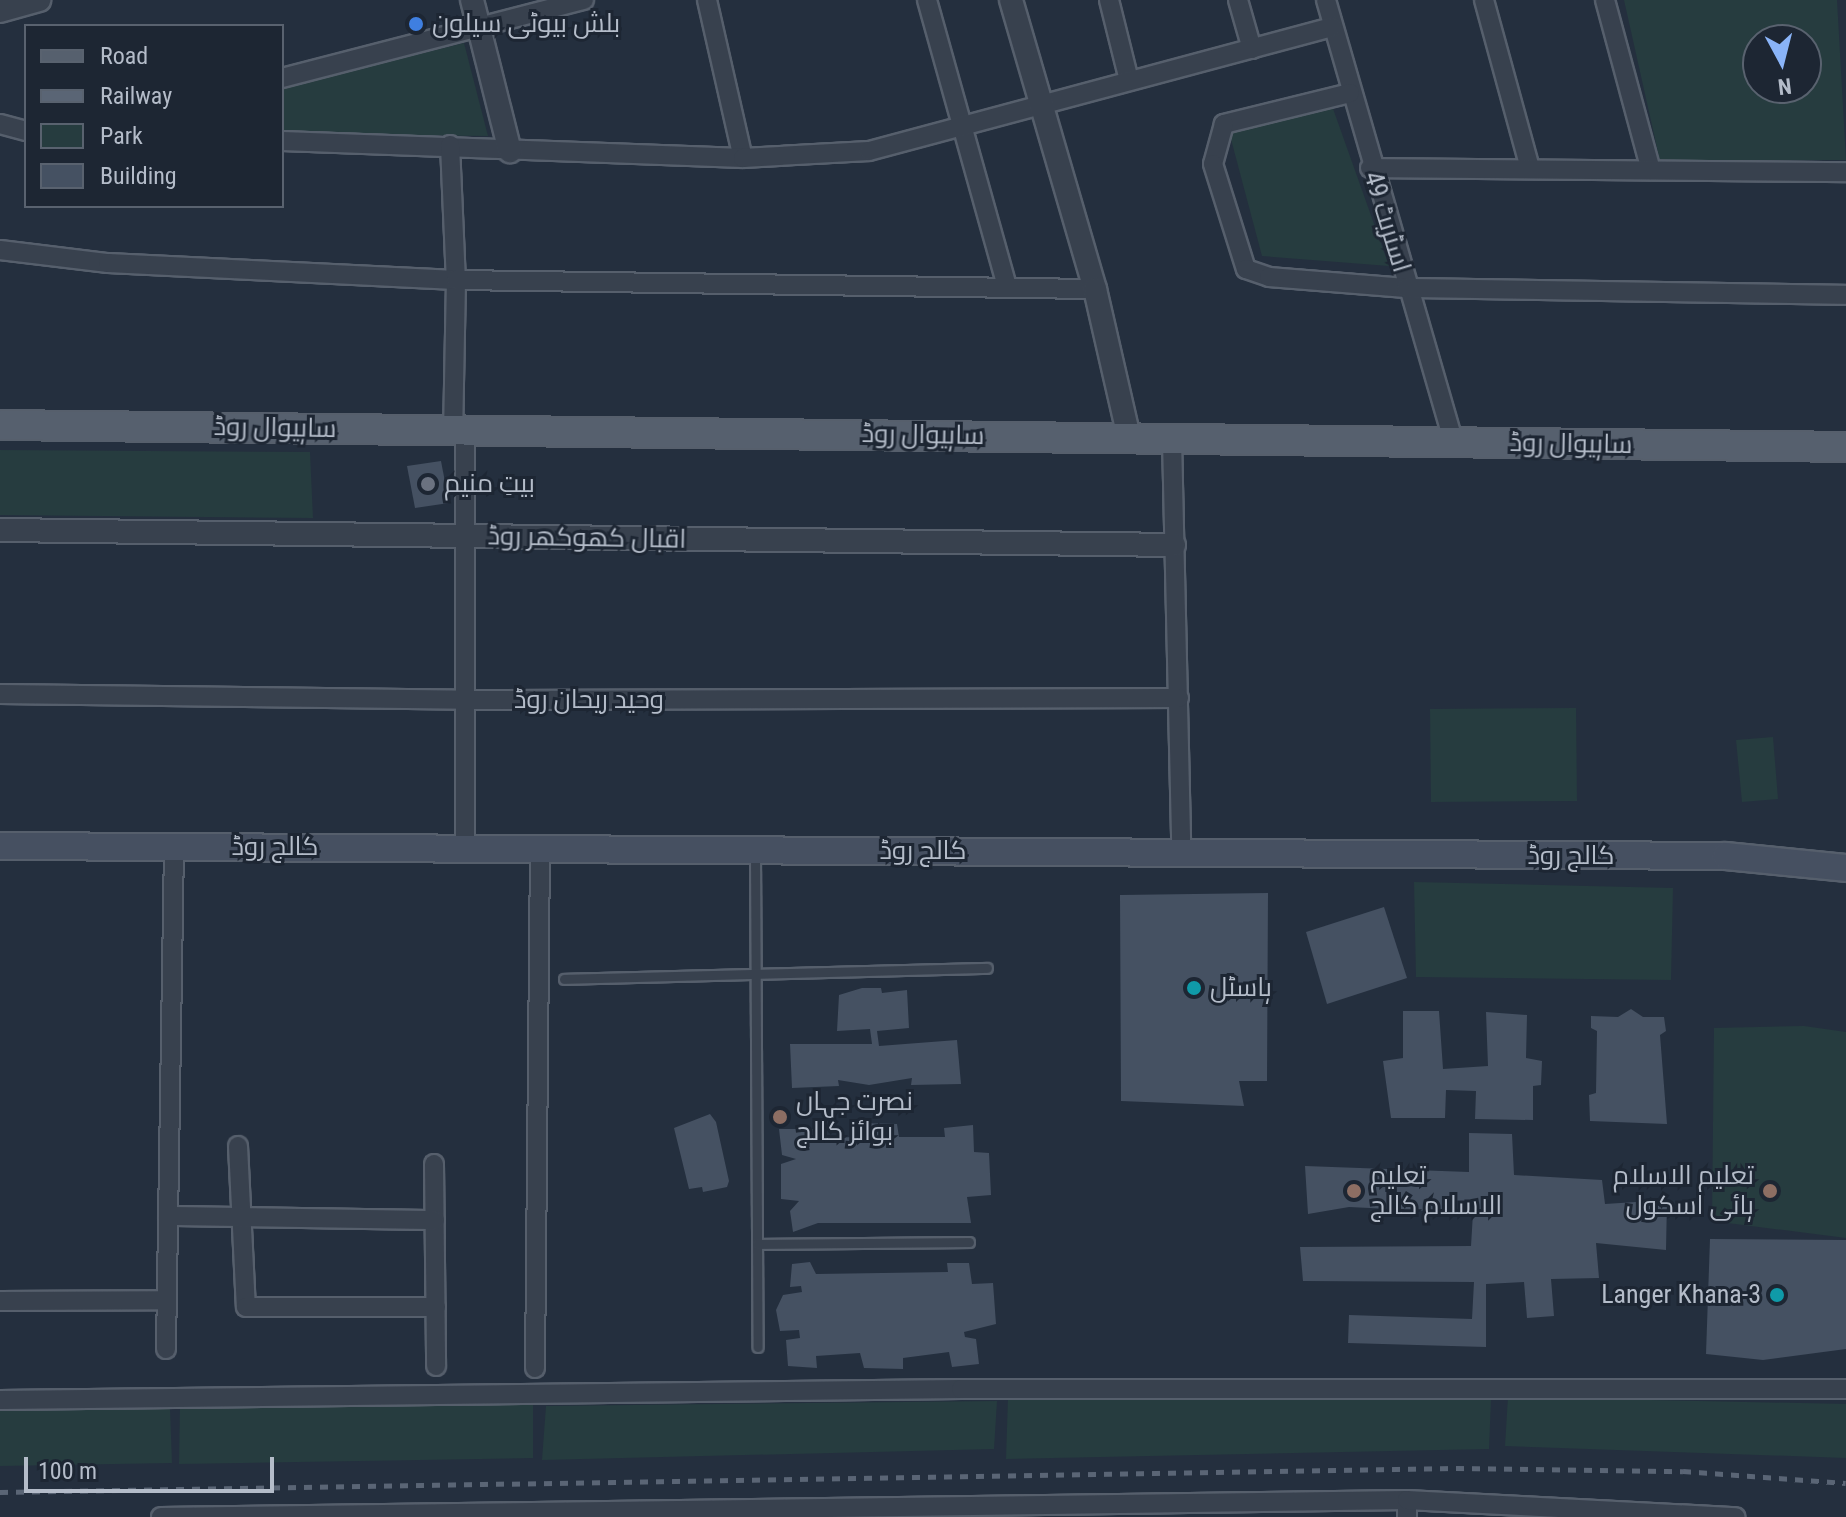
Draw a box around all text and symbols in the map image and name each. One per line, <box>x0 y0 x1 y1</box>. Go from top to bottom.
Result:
place label: بلش بیوٹی سیلون <box>432 8 620 40</box>
marker: بلش بیوٹی سیلون <box>407 15 425 33</box>
legend <box>24 24 284 208</box>
north arrow <box>1742 24 1822 104</box>
text: Road <box>100 42 148 70</box>
text: N <box>1777 73 1793 100</box>
text: Railway <box>100 82 172 110</box>
text: Park <box>100 122 143 150</box>
text: Building <box>100 162 177 190</box>
street label: اسٹریٹ 49 <box>1357 168 1417 276</box>
street label: ساہیوال روڈ <box>213 411 337 445</box>
street label: ساہیوال روڈ <box>861 418 985 452</box>
street label: ساہیوال روڈ <box>1509 427 1633 461</box>
place label: بیتِ منیم <box>444 468 535 500</box>
marker: بیتِ منیم <box>419 475 437 493</box>
street label: اقبال کھوکھر روڈ <box>487 521 687 555</box>
street label: وحید ریحان روڈ <box>514 684 664 716</box>
street label: کالج روڈ <box>232 831 318 863</box>
street label: کالج روڈ <box>880 835 966 867</box>
street label: کالج روڈ <box>1528 840 1614 872</box>
place label: ہاسٹل <box>1210 972 1272 1004</box>
marker: ہاسٹل <box>1185 979 1203 997</box>
place label: نصرت جہاں بوائز کالج <box>796 1086 913 1148</box>
marker: نصرت جہاں بوائز کالج <box>771 1108 789 1126</box>
place label: تعلیم الاسلام کالج <box>1370 1160 1502 1222</box>
place label: تعلیم الاسلام ہائی اسکول <box>1613 1160 1754 1222</box>
marker: تعلیم الاسلام کالج <box>1345 1182 1363 1200</box>
marker: تعلیم الاسلام ہائی اسکول <box>1761 1182 1779 1200</box>
place label: Langer Khana-3 <box>1601 1279 1761 1311</box>
marker: Langer Khana-3 <box>1768 1286 1786 1304</box>
scale bar <box>28 1441 278 1491</box>
text: 100 m <box>38 1457 97 1485</box>

